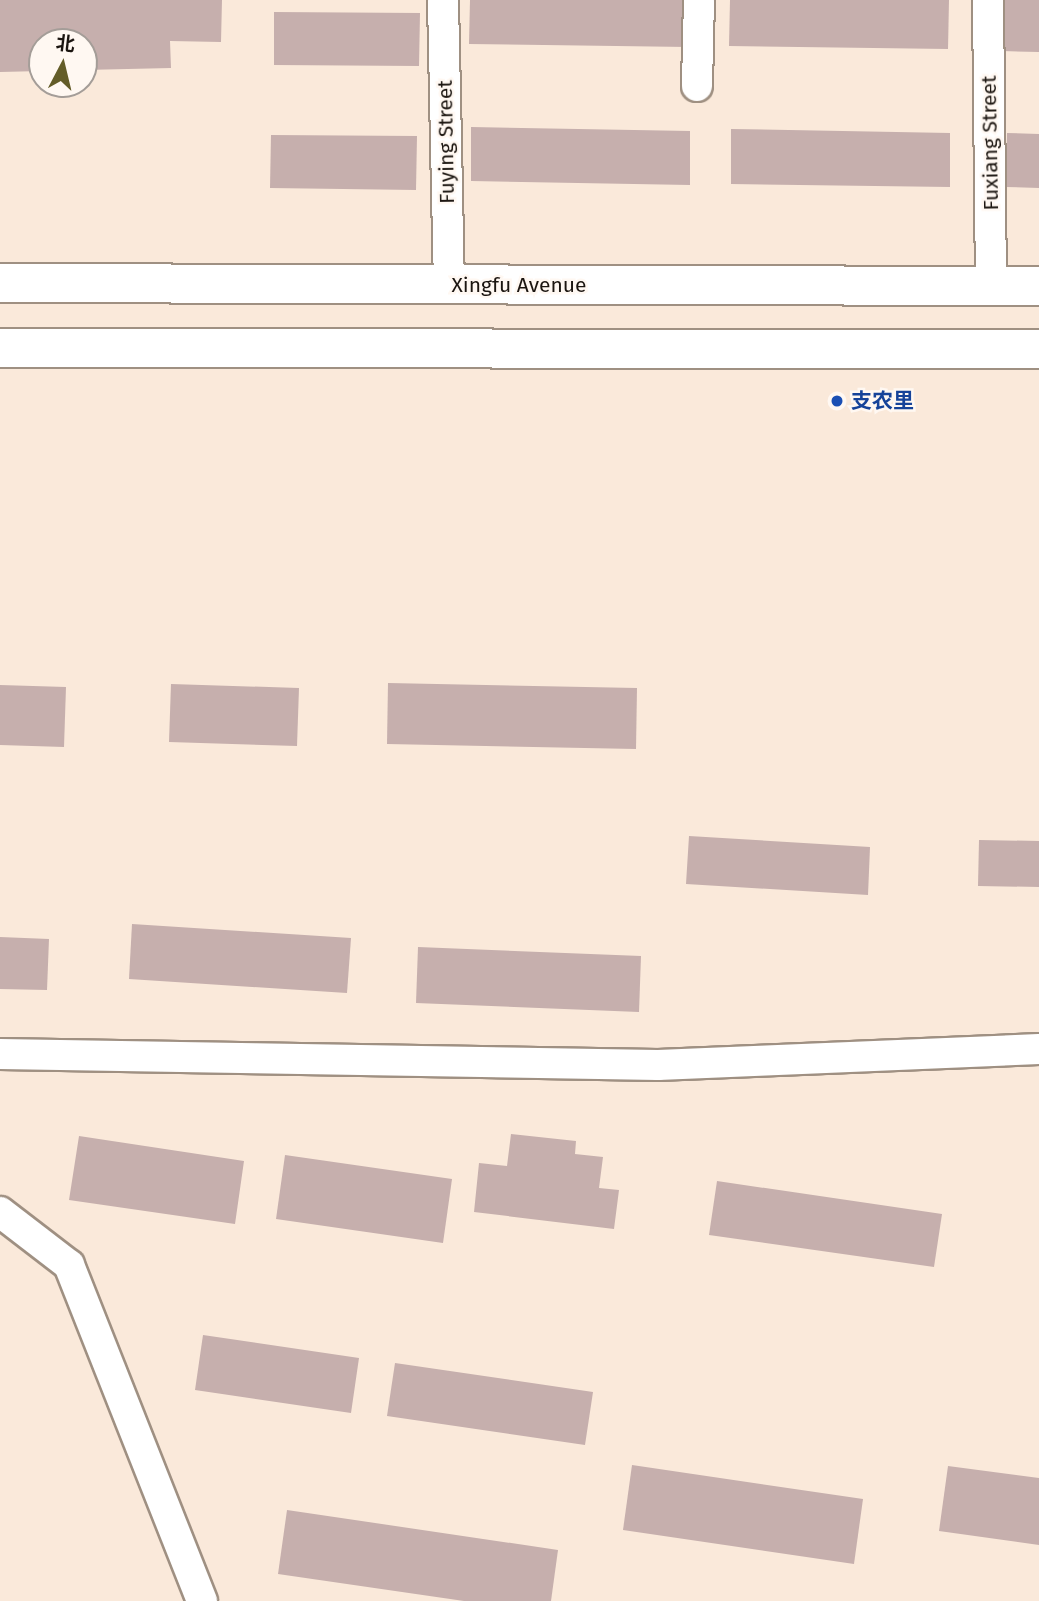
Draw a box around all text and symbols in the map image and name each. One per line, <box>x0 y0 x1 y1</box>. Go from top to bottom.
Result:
north arrow <box>28 28 98 98</box>
text: 北 <box>55 31 76 56</box>
street label: Fuxiang Street <box>976 75 1004 211</box>
street label: Fuying Street <box>432 80 460 204</box>
street label: Xingfu Avenue <box>451 272 587 298</box>
place label: 支农里 <box>851 388 914 414</box>
marker: 支农里 <box>829 393 845 409</box>

